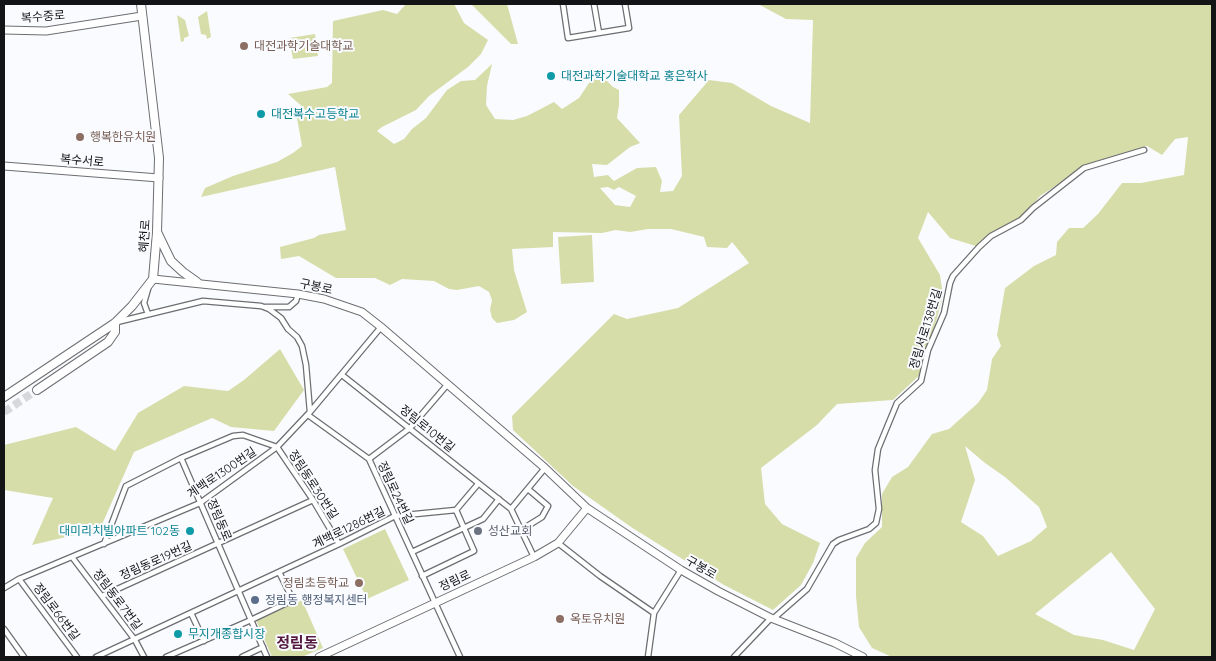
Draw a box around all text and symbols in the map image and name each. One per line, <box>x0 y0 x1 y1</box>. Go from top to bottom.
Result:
street label: 복수중로 <box>20 8 66 26</box>
place label: 대전과학기술대학교 <box>254 39 353 53</box>
marker: 대전과학기술대학교 <box>238 40 250 52</box>
place label: 대전과학기술대학교 홍은학사 <box>561 69 708 83</box>
marker: 대전과학기술대학교 홍은학사 <box>545 70 557 82</box>
place label: 대전복수고등학교 <box>271 107 359 121</box>
marker: 대전복수고등학교 <box>255 108 267 120</box>
place label: 행복한유치원 <box>90 130 156 144</box>
marker: 행복한유치원 <box>74 131 86 143</box>
street label: 복수서로 <box>59 152 105 170</box>
street label: 혜천로 <box>137 219 153 253</box>
street label: 구봉로 <box>298 277 334 297</box>
street label: 정림서로138번길 <box>907 287 945 371</box>
street label: 정림로10번길 <box>397 402 457 456</box>
street label: 계백로1300번길 <box>185 445 259 501</box>
street label: 정림동로30번길 <box>285 448 341 522</box>
street label: 정림로24번길 <box>374 459 416 527</box>
street label: 정림동로 <box>204 497 234 543</box>
street label: 계백로1286번길 <box>310 504 388 552</box>
place label: 대미리치빌아파트 102동 <box>59 524 180 538</box>
place label: 성산교회 <box>488 524 532 538</box>
marker: 대미리치빌아파트 102동 <box>184 525 196 537</box>
marker: 성산교회 <box>472 525 484 537</box>
street label: 정림동로19번길 <box>118 539 194 583</box>
street label: 구봉로 <box>683 553 719 583</box>
street label: 정림동로7번길 <box>89 567 145 633</box>
street label: 정림로 <box>437 567 473 595</box>
place label: 정림초등학교 <box>283 576 349 590</box>
marker: 정림초등학교 <box>353 577 365 589</box>
street label: 정림로66번길 <box>30 580 82 644</box>
place label: 정림동 행정복지센터 <box>265 593 368 607</box>
marker: 정림동 행정복지센터 <box>249 594 261 606</box>
place label: 옥토유치원 <box>570 612 625 626</box>
marker: 옥토유치원 <box>554 613 566 625</box>
place label: 무지개종합시장 <box>188 627 265 641</box>
marker: 무지개종합시장 <box>172 628 184 640</box>
district label: 정림동 <box>276 634 318 652</box>

